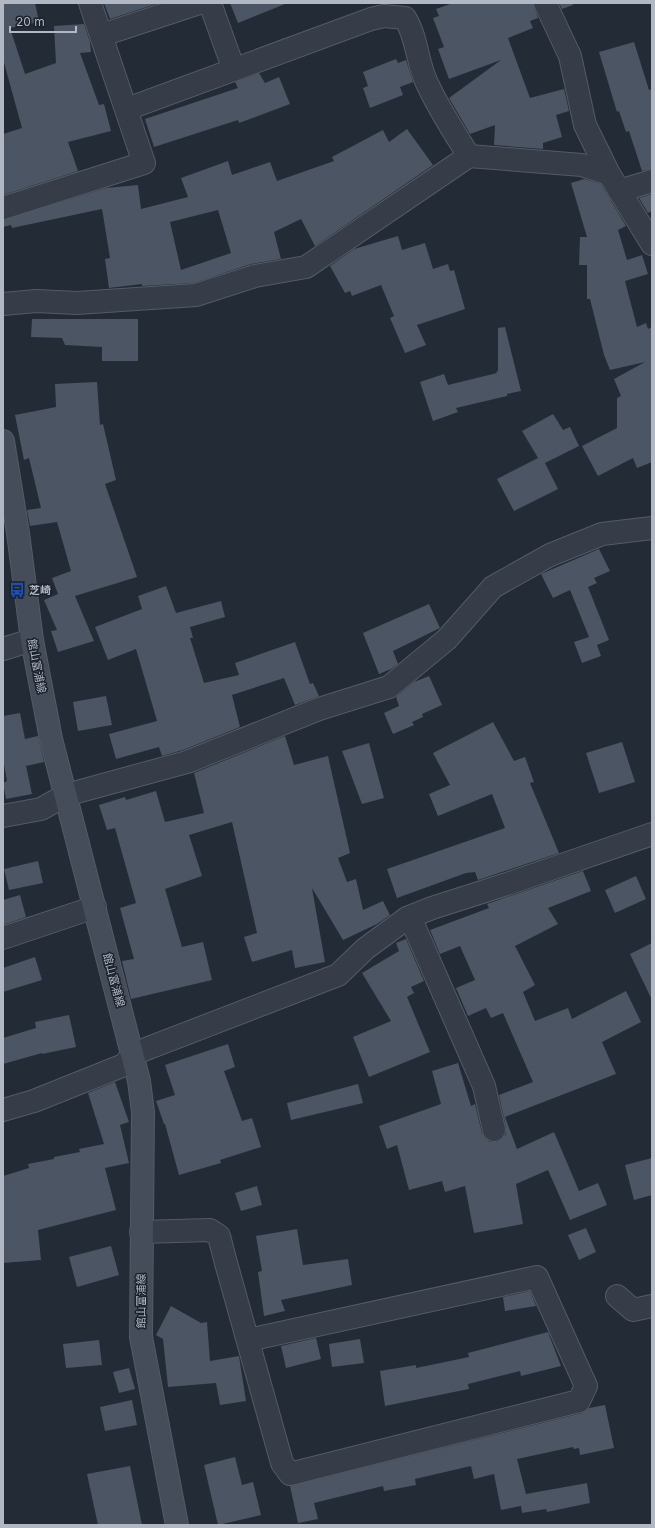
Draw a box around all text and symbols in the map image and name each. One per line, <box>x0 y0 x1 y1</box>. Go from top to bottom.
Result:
scale bar <box>10 8 76 34</box>
text: 20 m <box>16 14 45 29</box>
bus stop icon: 芝崎 <box>8 581 26 599</box>
place label: 芝崎 <box>29 583 51 597</box>
street label: 館山富浦線 <box>25 638 49 694</box>
street label: 館山富浦線 <box>100 952 128 1008</box>
street label: 館山富浦線 <box>134 1274 148 1329</box>

